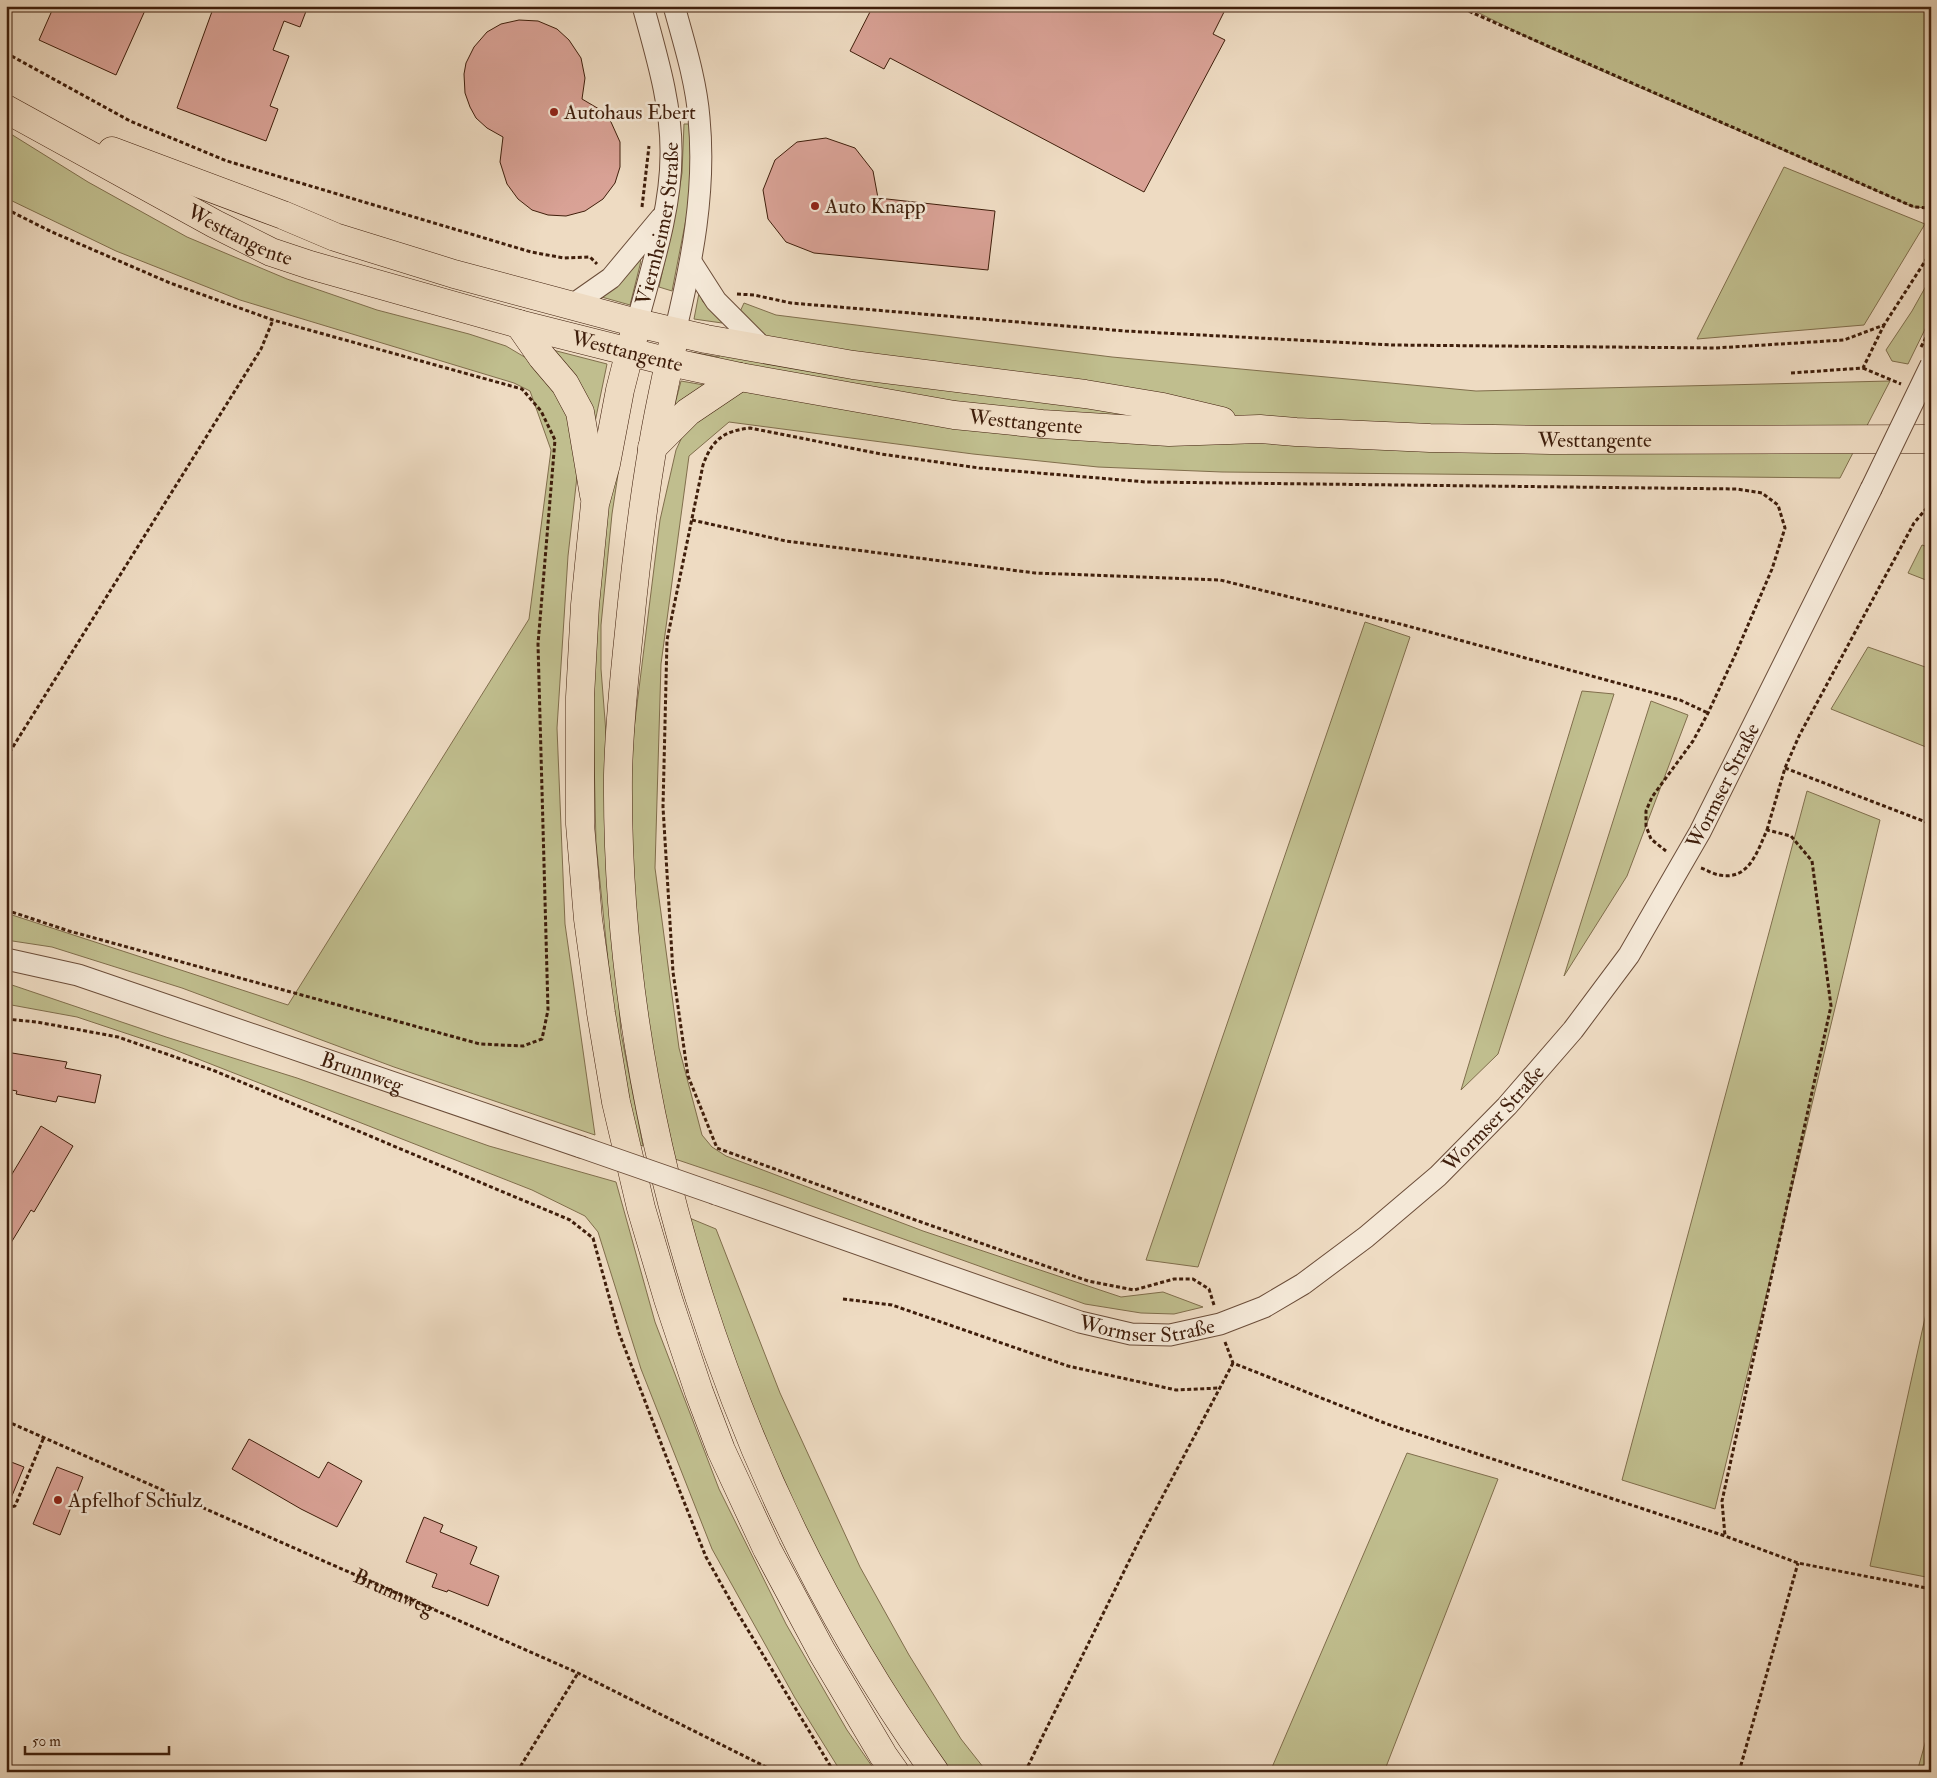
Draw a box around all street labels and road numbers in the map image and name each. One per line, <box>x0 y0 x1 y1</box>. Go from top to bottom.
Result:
street label: Viernheimer Straße <box>629 142 685 308</box>
street label: Westtangente <box>181 198 296 272</box>
street label: Westtangente <box>568 324 686 378</box>
street label: Westtangente <box>966 403 1083 441</box>
street label: Westtangente <box>1537 427 1652 454</box>
street label: Wormser Straße <box>1680 719 1766 855</box>
street label: Brunnweg <box>317 1046 407 1099</box>
street label: Wormser Straße <box>1436 1059 1551 1178</box>
street label: Wormser Straße <box>1075 1309 1217 1349</box>
street label: Brunnweg <box>349 1563 439 1622</box>

